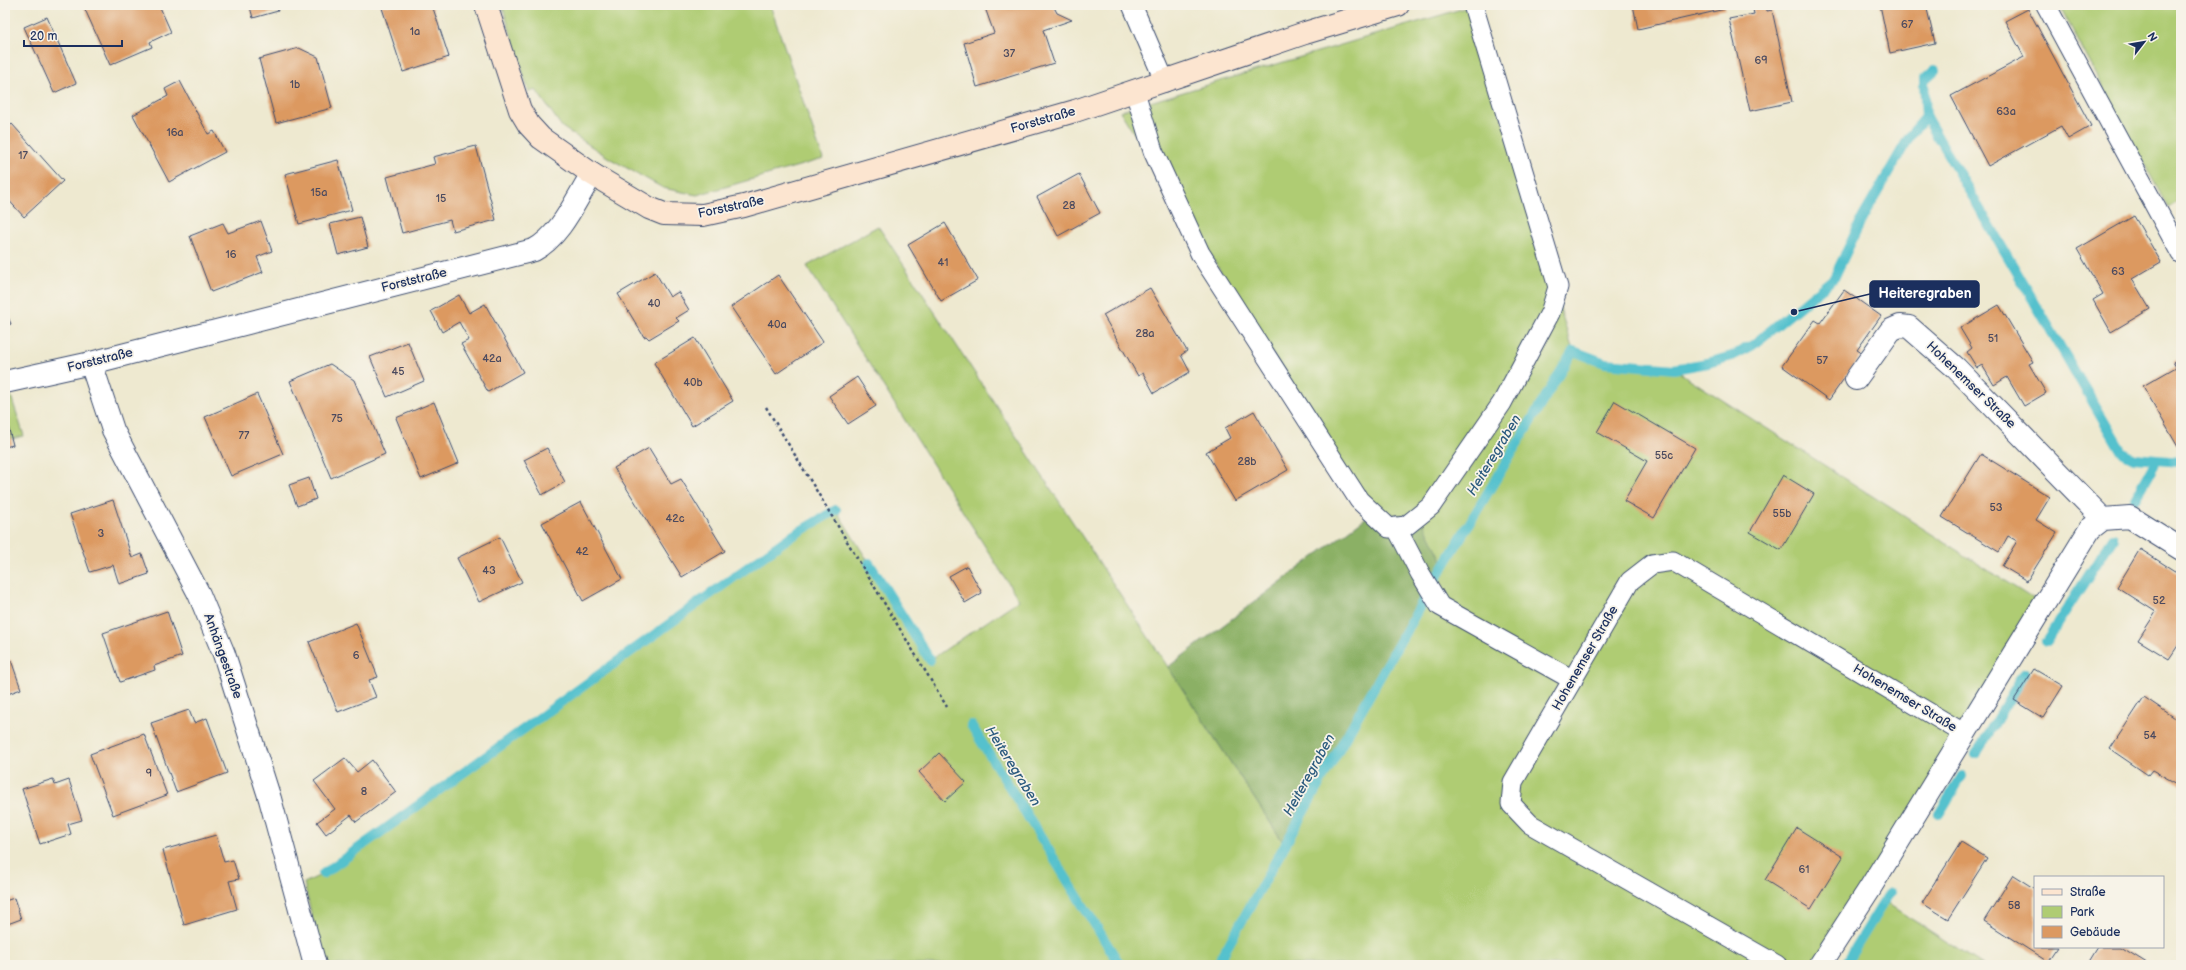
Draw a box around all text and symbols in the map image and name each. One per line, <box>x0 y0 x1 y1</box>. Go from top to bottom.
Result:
house number: 67 <box>1901 18 1914 31</box>
scale bar <box>24 22 122 48</box>
north arrow <box>2124 22 2164 62</box>
house number: 1a <box>410 25 420 38</box>
text: 20 m <box>30 29 57 44</box>
text: N <box>2144 30 2160 44</box>
house number: 37 <box>1003 47 1016 60</box>
house number: 69 <box>1754 54 1768 67</box>
house number: 1b <box>290 78 300 91</box>
street label: Forststraße <box>1009 103 1078 137</box>
house number: 63a <box>1996 105 2016 118</box>
house number: 16a <box>166 126 184 139</box>
house number: 17 <box>18 149 28 162</box>
house number: 15a <box>311 186 327 199</box>
house number: 15 <box>436 192 446 205</box>
street label: Forststraße <box>697 192 766 222</box>
house number: 28 <box>1063 199 1075 212</box>
house number: 16 <box>226 248 237 261</box>
house number: 41 <box>938 256 948 269</box>
street label: Forststraße <box>380 264 449 296</box>
house number: 63 <box>2111 265 2125 278</box>
callout: Heiteregraben <box>1870 281 1979 307</box>
text: Heiteregraben <box>1879 285 1972 302</box>
house number: 40 <box>647 297 661 310</box>
house number: 40a <box>767 318 787 331</box>
house number: 28a <box>1135 327 1155 340</box>
house number: 51 <box>1988 332 1998 345</box>
street label: Hohenemser Straße <box>1923 338 2019 432</box>
street label: Forststraße <box>66 344 135 376</box>
house number: 42a <box>482 352 502 365</box>
house number: 57 <box>1816 354 1828 367</box>
house number: 45 <box>391 365 405 378</box>
house number: 40b <box>683 376 703 389</box>
water label: Heiteregraben <box>1463 411 1525 498</box>
house number: 75 <box>331 412 343 425</box>
house number: 77 <box>239 429 250 442</box>
house number: 55c <box>1655 449 1673 462</box>
house number: 28b <box>1237 455 1257 468</box>
house number: 53 <box>1989 501 2003 514</box>
house number: 55b <box>1773 507 1791 520</box>
house number: 42c <box>665 512 685 525</box>
house number: 3 <box>98 527 105 540</box>
house number: 42 <box>575 545 589 558</box>
house number: 43 <box>482 564 496 577</box>
house number: 52 <box>2153 594 2166 607</box>
street label: Hohenemser Straße <box>1549 603 1622 713</box>
street label: Anhängestraße <box>200 611 246 701</box>
house number: 6 <box>353 649 360 662</box>
street label: Hohenemser Straße <box>1850 661 1960 735</box>
water label: Heiteregraben <box>982 723 1044 809</box>
house number: 54 <box>2143 729 2157 742</box>
water label: Heiteregraben <box>1279 731 1339 819</box>
house number: 9 <box>146 767 152 780</box>
house number: 8 <box>361 785 367 798</box>
house number: 61 <box>1799 863 1809 876</box>
legend <box>2034 876 2164 948</box>
text: Straße <box>2070 885 2106 900</box>
house number: 58 <box>2008 899 2020 912</box>
text: Park <box>2070 905 2094 920</box>
text: Gebäude <box>2070 925 2120 940</box>

